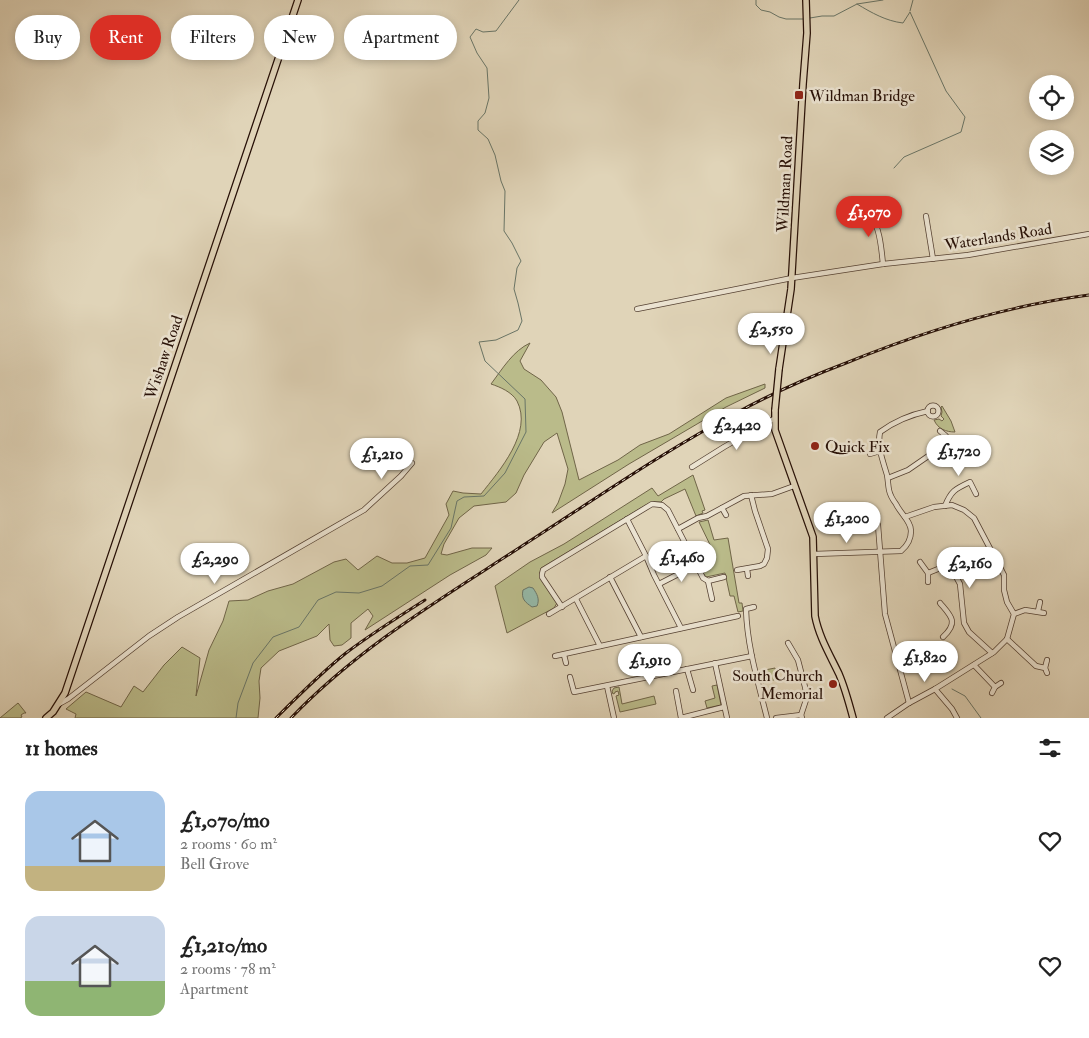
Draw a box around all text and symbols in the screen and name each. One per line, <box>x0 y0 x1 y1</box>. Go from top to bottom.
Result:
chip: Buy <box>15 15 80 60</box>
chip: Rent <box>90 15 161 60</box>
chip: Filters <box>171 15 254 60</box>
chip: New <box>264 15 334 60</box>
chip: Apartment <box>344 15 457 60</box>
map controls <box>1029 75 1074 175</box>
button: locate <box>1029 75 1074 120</box>
place label: Wildman Bridge <box>808 86 915 106</box>
marker: Wildman Bridge <box>793 89 805 101</box>
button: layers <box>1029 130 1074 175</box>
street label: Wildman Road <box>772 135 798 234</box>
pin: £1,070 <box>828 196 910 238</box>
text: £1,070 <box>847 202 891 222</box>
street label: Waterlands Road <box>942 219 1053 255</box>
pin: £2,550 <box>730 312 812 355</box>
street label: Wishaw Road <box>140 313 188 403</box>
text: £2,550 <box>749 319 793 339</box>
pin: £2,420 <box>696 408 778 451</box>
text: £2,420 <box>713 415 761 435</box>
pin: £1,720 <box>918 434 1000 477</box>
place label: Quick Fix <box>825 437 890 457</box>
pin: £1,210 <box>341 438 423 480</box>
marker: Quick Fix <box>809 440 821 452</box>
text: £1,720 <box>937 441 981 461</box>
text: £1,210 <box>361 444 403 464</box>
pin: £1,200 <box>806 502 888 544</box>
text: £1,200 <box>825 508 869 528</box>
pin: £1,460 <box>641 540 723 583</box>
pin: £2,290 <box>174 542 256 585</box>
pin: £2,160 <box>929 546 1011 589</box>
text: £1,460 <box>659 547 705 567</box>
text: £2,290 <box>191 549 239 569</box>
text: £2,160 <box>948 553 992 573</box>
pin: £1,820 <box>884 640 966 683</box>
pin: £1,910 <box>609 644 691 686</box>
text: £1,820 <box>903 647 947 667</box>
text: £1,910 <box>629 650 671 670</box>
place label: South Church Memorial <box>732 666 824 704</box>
marker: South Church Memorial <box>827 678 839 690</box>
icon: filters <box>1036 734 1064 762</box>
text: 11 homes <box>25 735 98 762</box>
text: £1,070/mo <box>180 807 270 834</box>
icon: home <box>65 811 125 871</box>
icon: heart <box>1036 827 1064 855</box>
text: 2 rooms · 60 m² <box>180 834 277 854</box>
text: Bell Grove <box>180 854 249 874</box>
text: £1,210/mo <box>180 932 267 959</box>
icon: home <box>65 936 125 996</box>
icon: heart <box>1036 952 1064 980</box>
text: 2 rooms · 78 m² <box>180 959 276 979</box>
text: Apartment <box>180 979 248 999</box>

